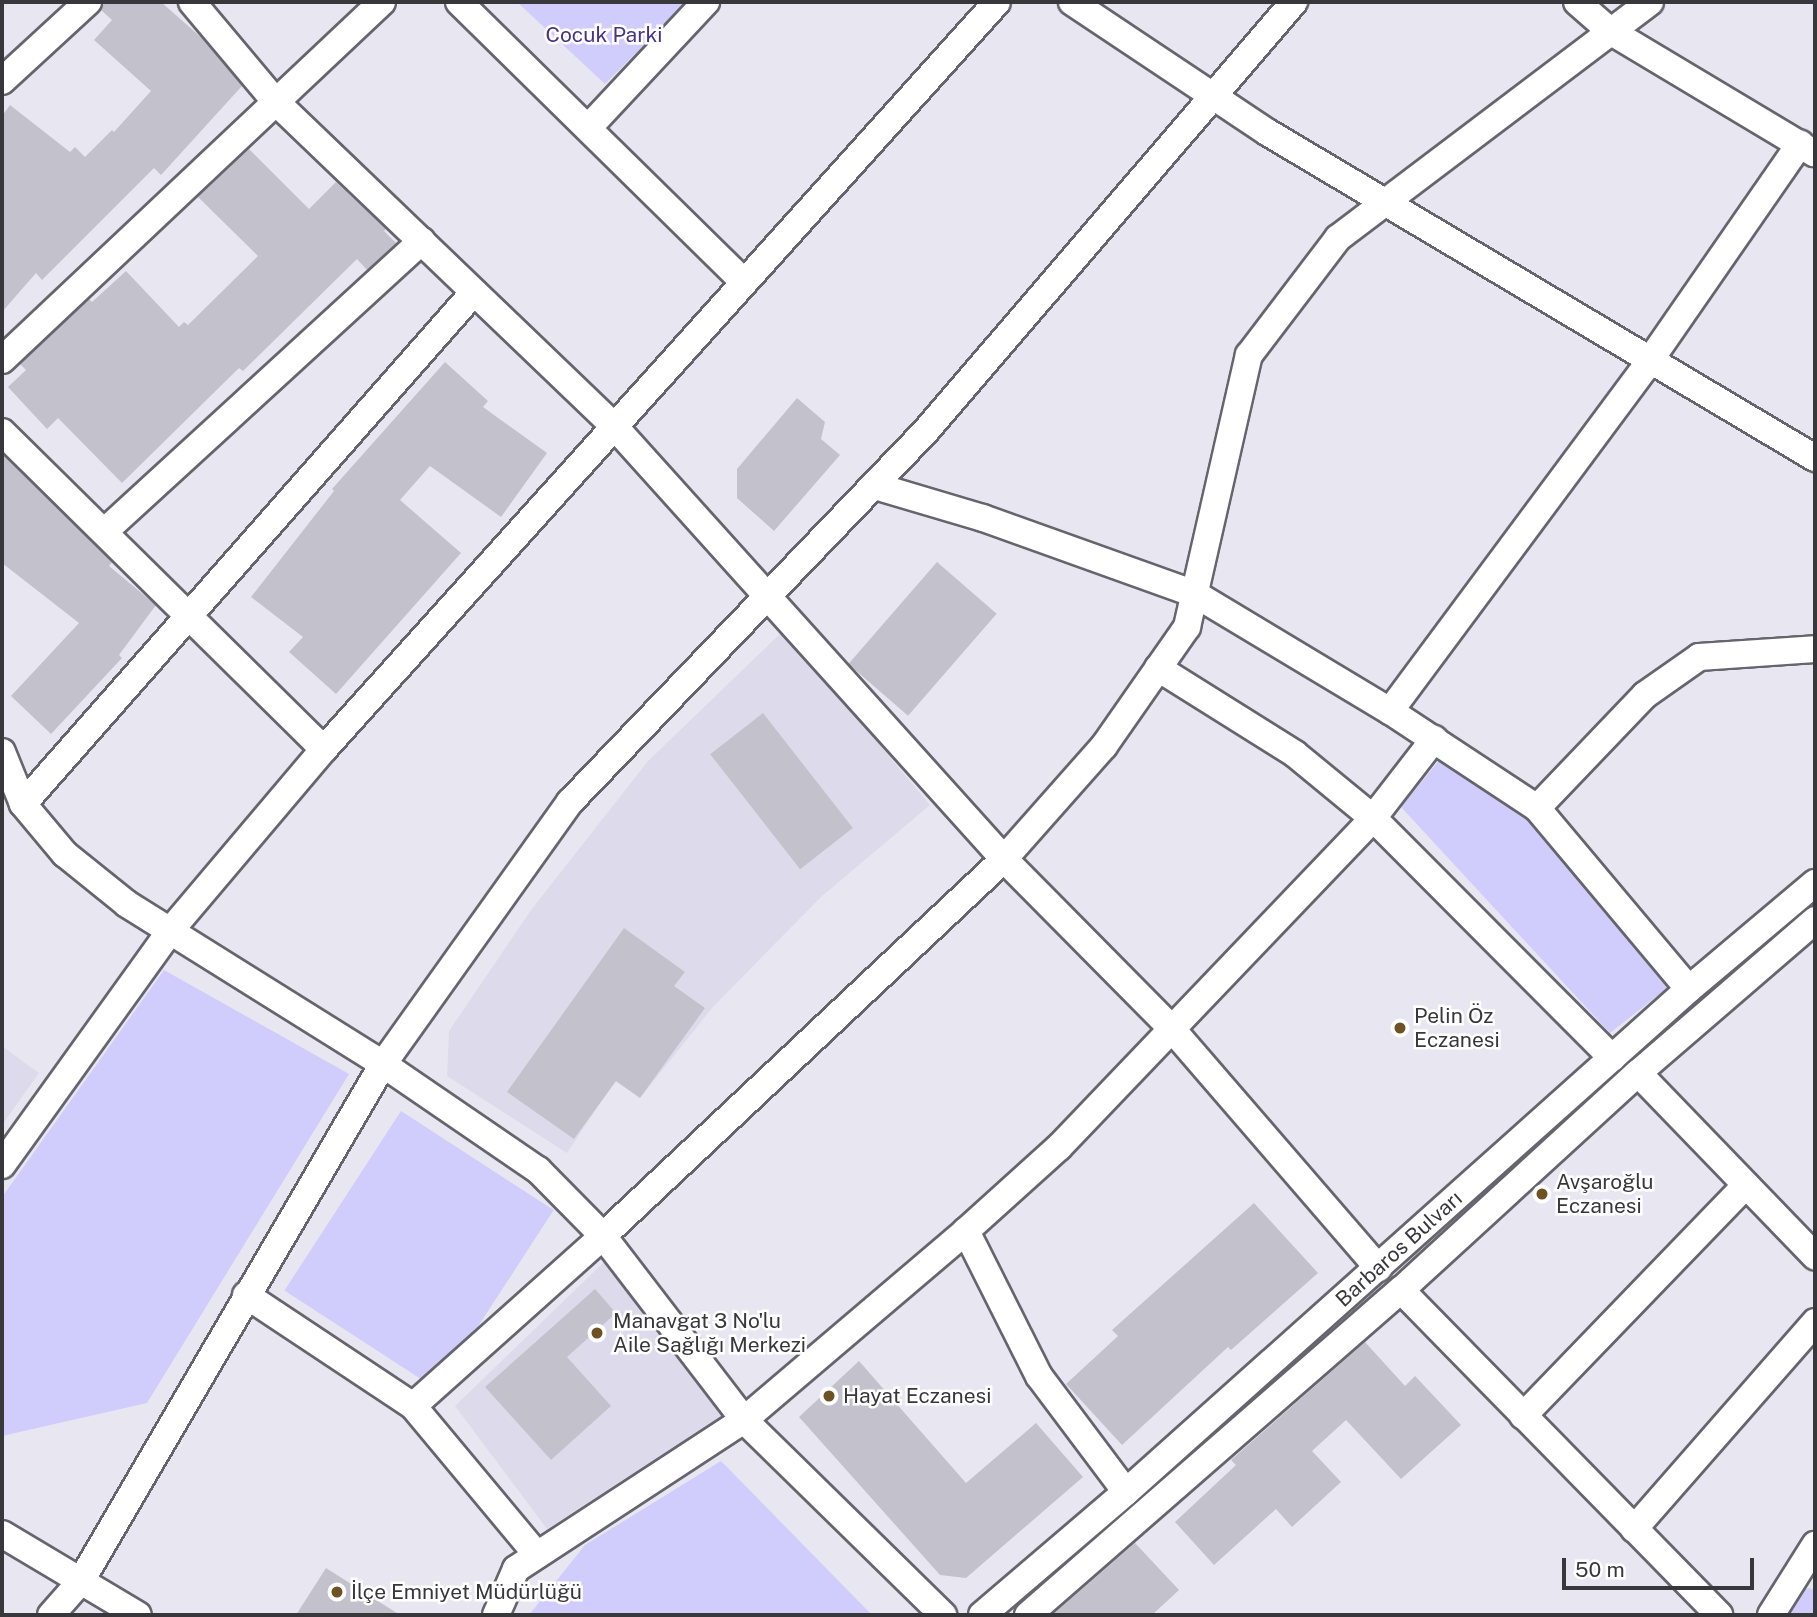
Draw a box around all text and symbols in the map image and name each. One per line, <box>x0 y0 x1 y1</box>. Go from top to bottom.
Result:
park label: Cocuk Parki <box>546 22 662 48</box>
place label: Pelin Öz Eczanesi <box>1414 1003 1500 1053</box>
marker: Pelin Öz Eczanesi <box>1392 1020 1408 1036</box>
place label: Avşaroğlu Eczanesi <box>1556 1169 1653 1219</box>
street label: Barbaros Bulvarı <box>1331 1186 1467 1312</box>
marker: Avşaroğlu Eczanesi <box>1534 1186 1550 1202</box>
place label: Manavgat 3 No'lu Aile Sağlığı Merkezi <box>613 1308 806 1358</box>
marker: Manavgat 3 No'lu Aile Sağlığı Merkezi <box>587 1323 607 1343</box>
place label: Hayat Eczanesi <box>843 1383 991 1409</box>
marker: Hayat Eczanesi <box>821 1388 837 1404</box>
scale bar <box>1565 1544 1758 1588</box>
text: 50 m <box>1575 1557 1625 1582</box>
place label: İlçe Emniyet Müdürlüğü <box>351 1579 582 1605</box>
marker: İlçe Emniyet Müdürlüğü <box>329 1584 345 1600</box>

